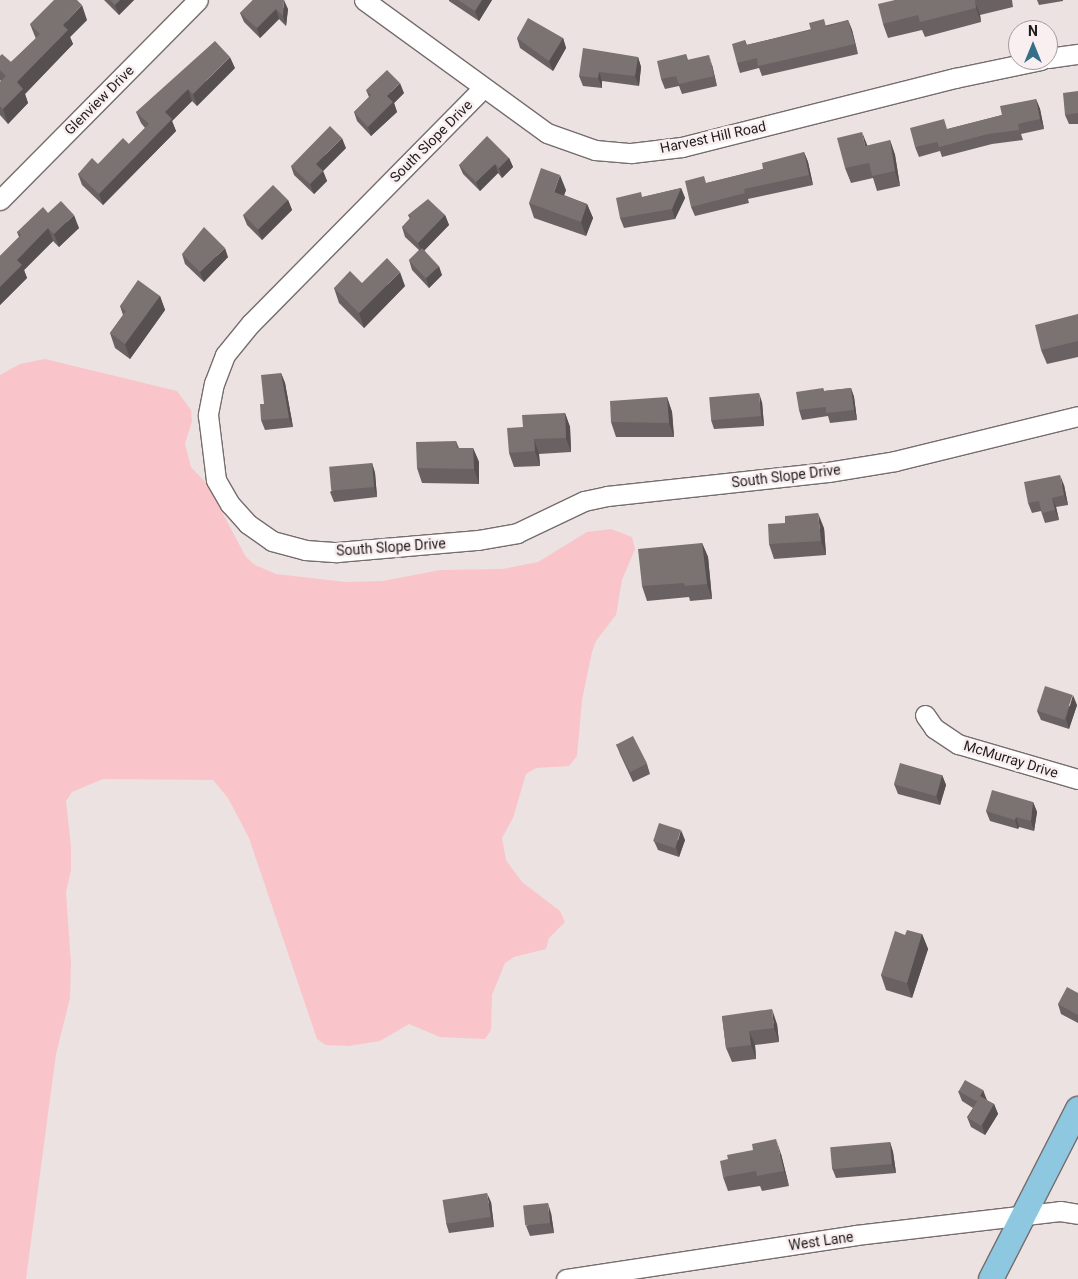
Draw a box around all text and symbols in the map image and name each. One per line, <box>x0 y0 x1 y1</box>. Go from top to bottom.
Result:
north arrow <box>1008 20 1058 70</box>
text: N <box>1028 23 1038 39</box>
street label: Glenview Drive <box>61 62 137 138</box>
street label: South Slope Drive <box>386 96 476 186</box>
street label: Harvest Hill Road <box>659 118 767 156</box>
street label: South Slope Drive <box>731 461 841 491</box>
street label: South Slope Drive <box>336 535 446 559</box>
street label: McMurray Drive <box>962 737 1060 781</box>
street label: West Lane <box>788 1228 854 1254</box>

